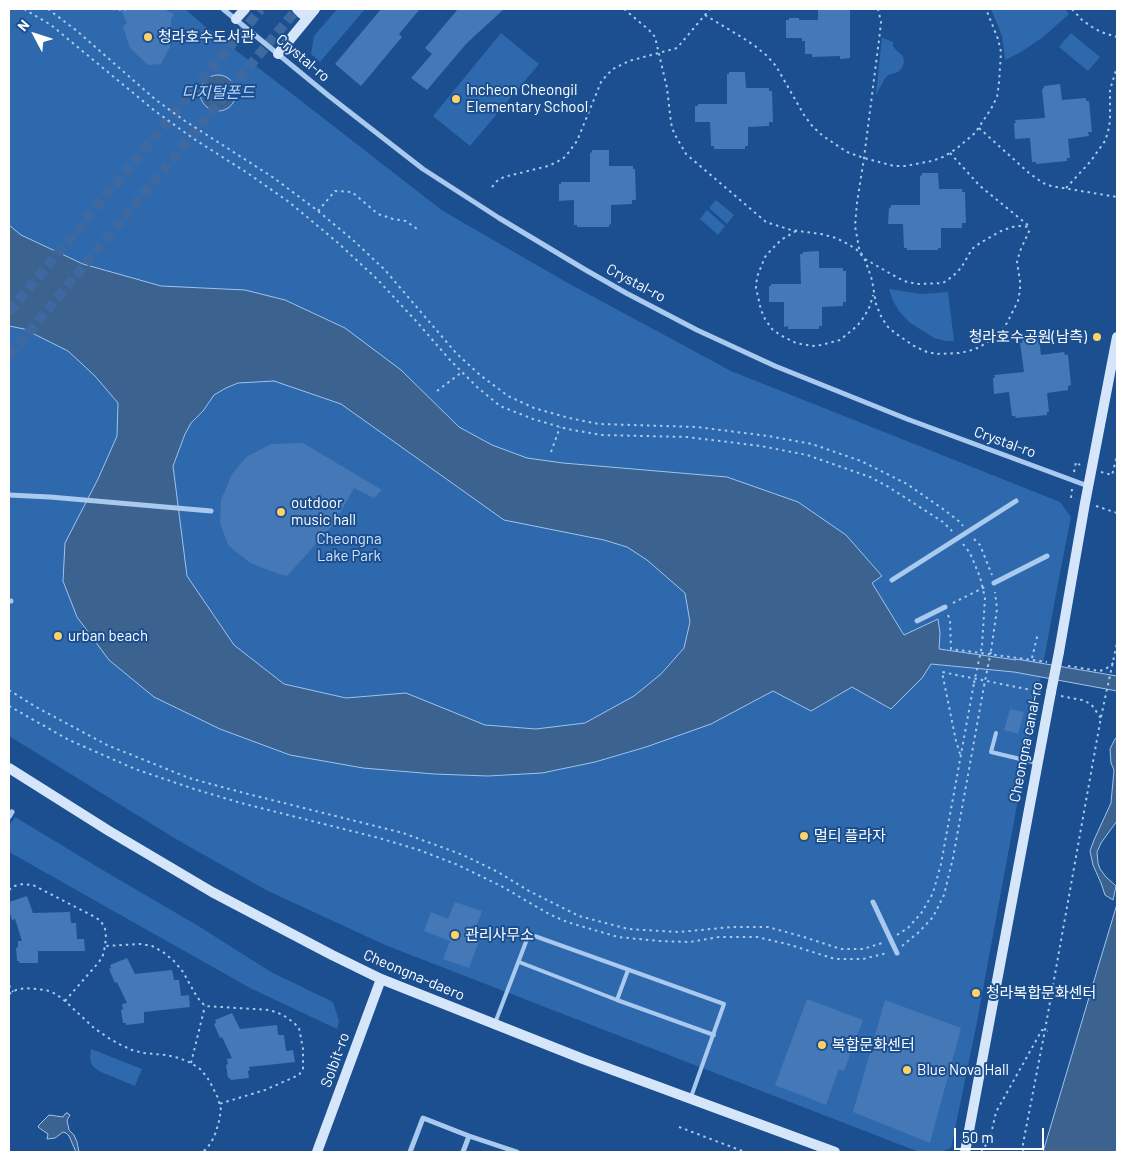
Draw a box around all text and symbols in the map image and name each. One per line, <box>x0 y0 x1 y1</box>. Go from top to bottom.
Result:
north arrow <box>10 10 60 60</box>
text: N <box>14 16 33 34</box>
place label: 청라호수도서관 <box>158 28 255 46</box>
street label: Crystal-ro <box>272 30 334 86</box>
marker: 청라호수도서관 <box>142 31 154 43</box>
place label: Incheon Cheongil Elementary School <box>466 81 588 116</box>
water label: 디지털폰드 <box>181 83 255 103</box>
marker: Incheon Cheongil Elementary School <box>450 93 462 105</box>
street label: Crystal-ro <box>603 260 669 306</box>
place label: 청라호수공원(남측) <box>969 328 1087 346</box>
marker: 청라호수공원(남측) <box>1091 331 1103 343</box>
street label: Crystal-ro <box>972 422 1038 462</box>
place label: outdoor music hall <box>291 494 356 529</box>
marker: outdoor music hall <box>275 506 287 518</box>
park label: Cheongna Lake Park <box>316 530 382 565</box>
place label: urban beach <box>68 627 148 645</box>
marker: urban beach <box>52 630 64 642</box>
street label: Cheongna canal-ro <box>1006 680 1046 804</box>
place label: 멀티 플라자 <box>814 827 886 845</box>
marker: 멀티 플라자 <box>798 830 810 842</box>
place label: 관리사무소 <box>465 926 534 944</box>
marker: 관리사무소 <box>449 929 461 941</box>
street label: Cheongna-daero <box>361 946 467 1004</box>
place label: 청라복합문화센터 <box>986 984 1096 1002</box>
marker: 청라복합문화센터 <box>970 987 982 999</box>
street label: Solbit-ro <box>317 1030 353 1090</box>
place label: 복합문화센터 <box>832 1036 915 1054</box>
marker: 복합문화센터 <box>816 1039 828 1051</box>
place label: Blue Nova Hall <box>917 1061 1009 1079</box>
marker: Blue Nova Hall <box>901 1064 913 1076</box>
scale bar <box>956 1118 1046 1150</box>
text: 50 m <box>962 1128 994 1146</box>

